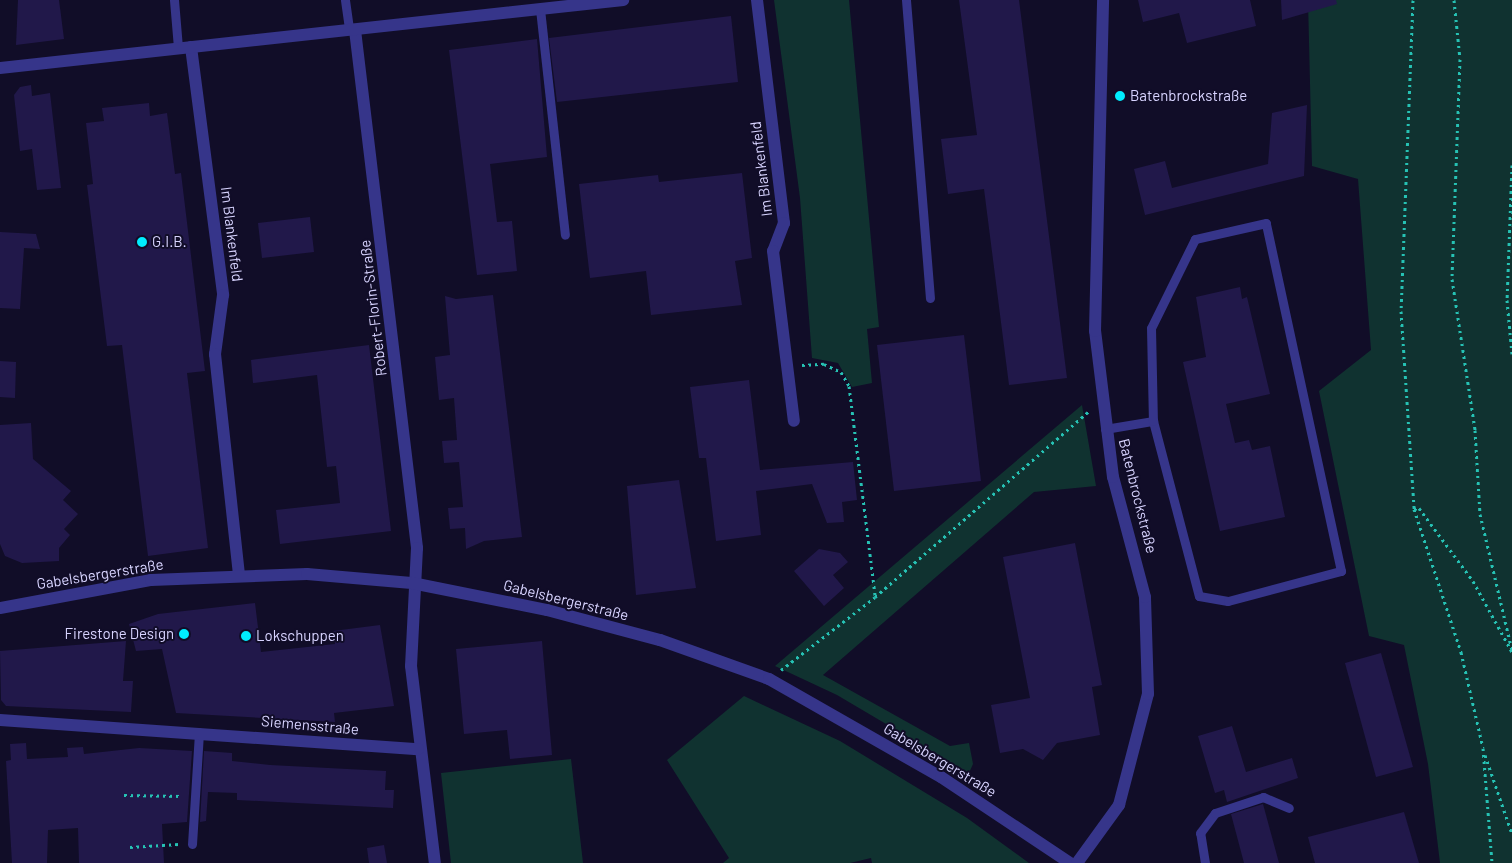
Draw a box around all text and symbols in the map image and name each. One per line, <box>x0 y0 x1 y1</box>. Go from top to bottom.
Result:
place label: Batenbrockstraße <box>1130 87 1247 105</box>
marker: Batenbrockstraße <box>1114 90 1126 102</box>
street label: Im Blankenfeld <box>746 121 776 217</box>
street label: Im Blankenfeld <box>217 186 247 282</box>
place label: G.I.B. <box>152 233 187 251</box>
marker: G.I.B. <box>136 236 148 248</box>
street label: Robert-Florin-Straße <box>356 239 390 377</box>
street label: Batenbrockstraße <box>1115 437 1161 555</box>
street label: Gabelsbergerstraße <box>35 555 165 593</box>
street label: Gabelsbergerstraße <box>502 576 630 624</box>
place label: Firestone Design <box>65 625 174 643</box>
place label: Lokschuppen <box>256 627 344 645</box>
marker: Firestone Design <box>178 628 190 640</box>
marker: Lokschuppen <box>240 630 252 642</box>
street label: Siemensstraße <box>260 712 360 738</box>
street label: Gabelsbergerstraße <box>880 719 1000 801</box>

